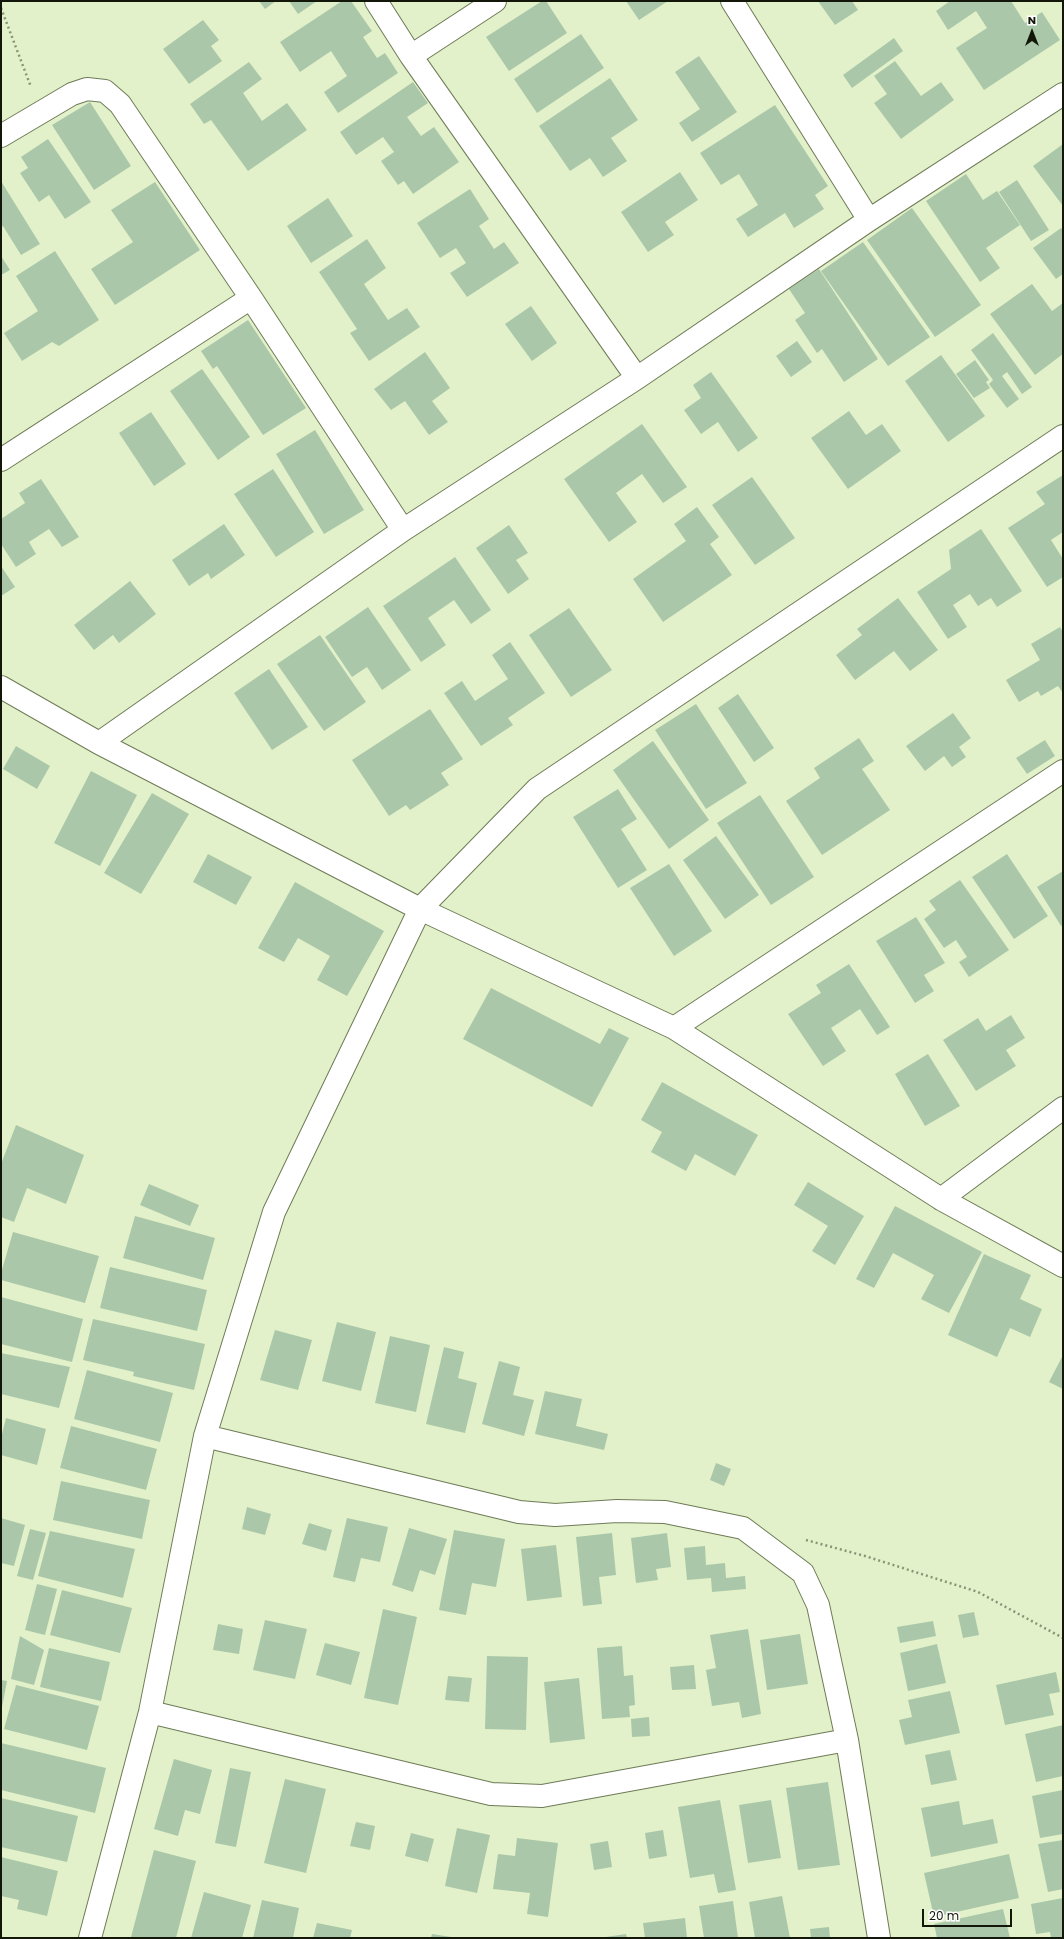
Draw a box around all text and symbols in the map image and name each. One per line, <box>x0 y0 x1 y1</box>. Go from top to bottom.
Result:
north arrow <box>1012 12 1052 52</box>
text: N <box>1028 12 1036 28</box>
scale bar <box>924 1901 1014 1927</box>
text: 20 m <box>929 1907 959 1924</box>

